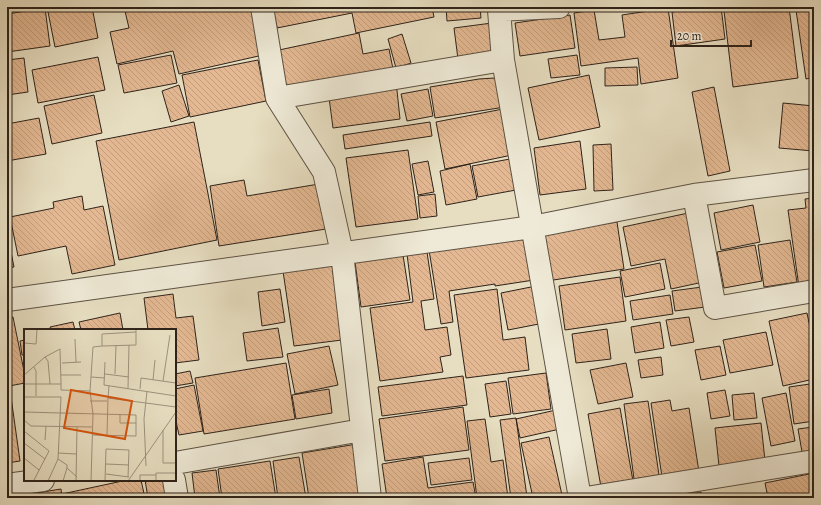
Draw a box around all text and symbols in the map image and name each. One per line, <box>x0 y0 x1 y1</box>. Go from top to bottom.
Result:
scale bar <box>671 22 751 48</box>
text: 20 m <box>677 28 701 44</box>
inset map <box>24 329 176 481</box>

